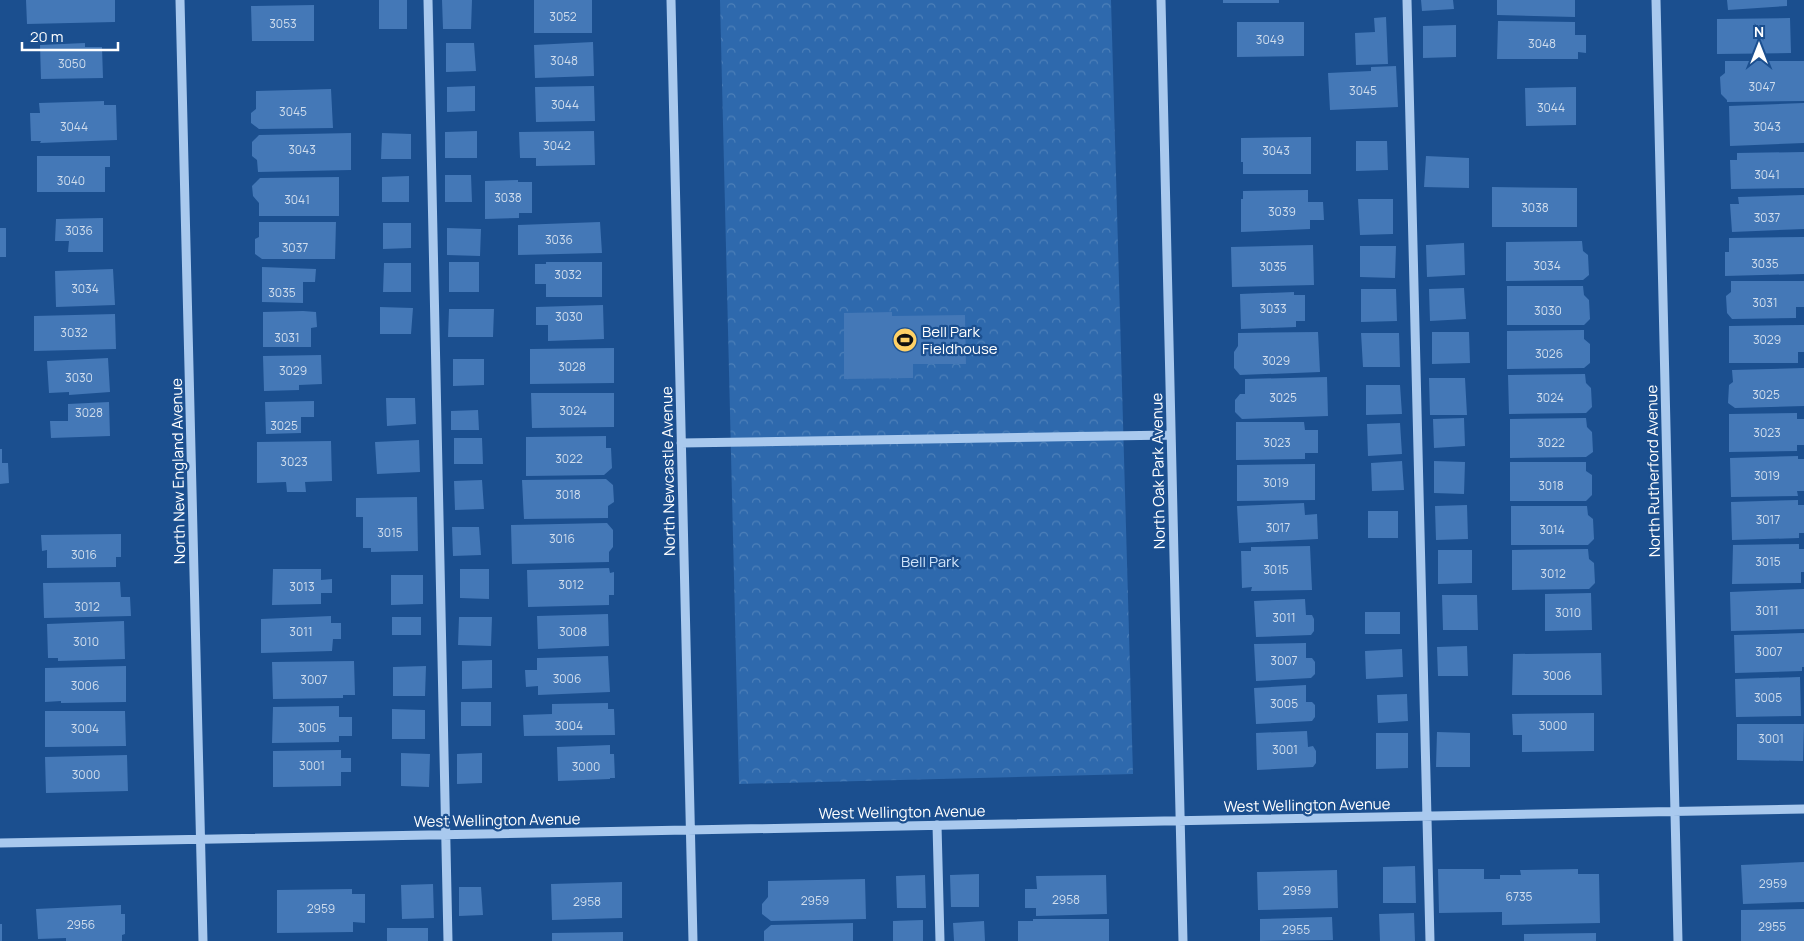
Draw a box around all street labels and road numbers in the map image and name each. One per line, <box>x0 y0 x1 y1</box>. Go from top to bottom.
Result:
street label: North New England Avenue <box>166 378 190 564</box>
street label: North Rutherford Avenue <box>1641 384 1665 557</box>
street label: North Newcastle Avenue <box>656 386 680 556</box>
street label: North Oak Park Avenue <box>1146 392 1170 549</box>
street label: West Wellington Avenue <box>1223 793 1391 817</box>
street label: West Wellington Avenue <box>818 800 986 824</box>
street label: West Wellington Avenue <box>413 808 581 832</box>

